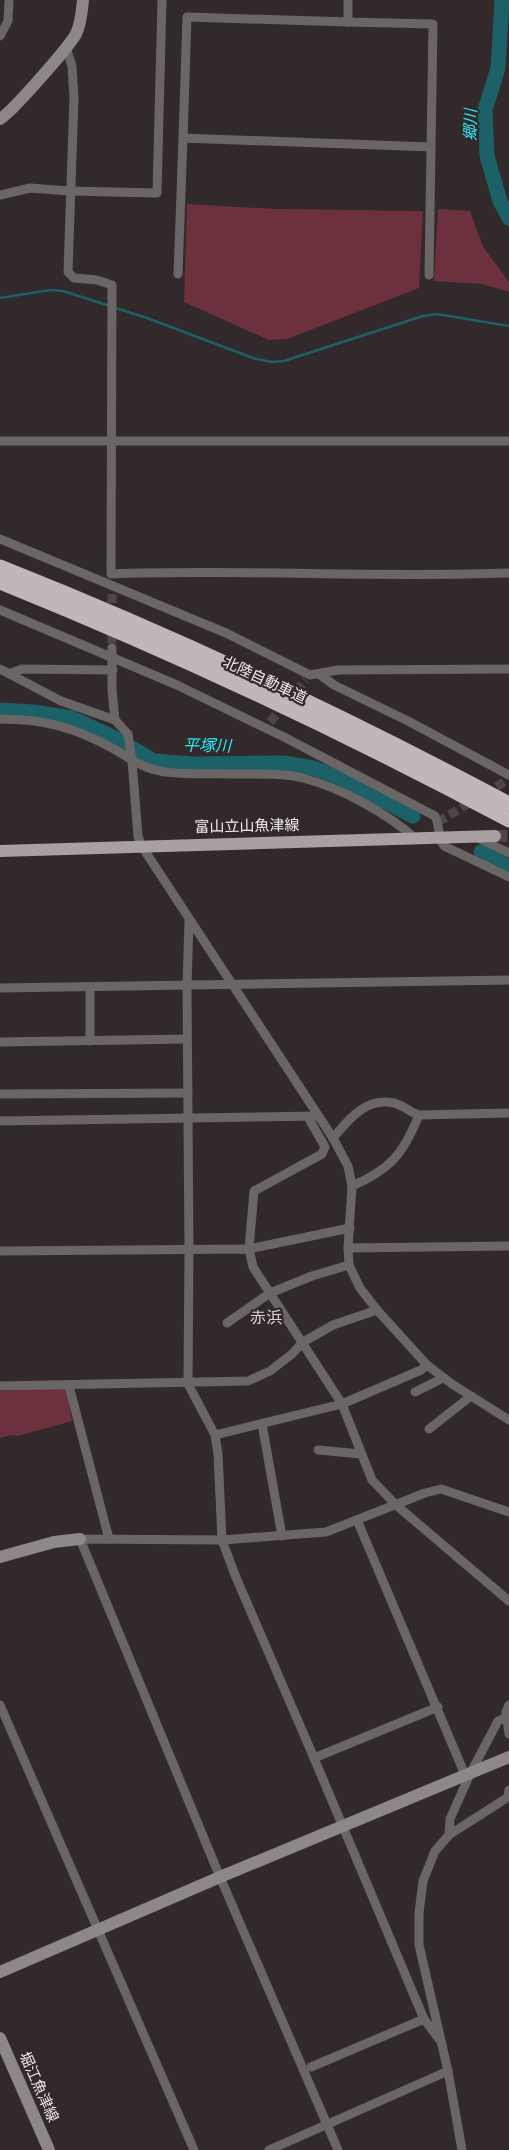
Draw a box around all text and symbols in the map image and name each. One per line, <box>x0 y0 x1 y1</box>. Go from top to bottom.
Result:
water label: 郷川 <box>462 107 479 141</box>
street label: 北陸自動車道 <box>221 653 310 706</box>
water label: 平塚川 <box>183 737 233 754</box>
street label: 富山立山魚津線 <box>194 816 300 835</box>
district label: 赤浜 <box>250 1309 282 1326</box>
street label: 堀江魚津線 <box>16 2049 62 2125</box>

